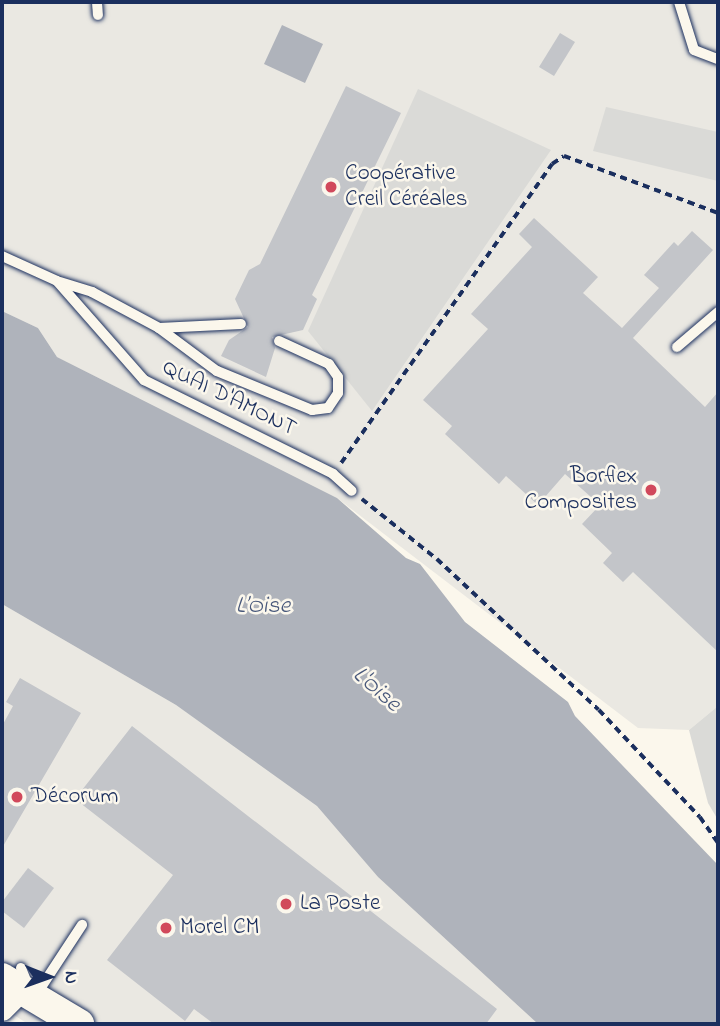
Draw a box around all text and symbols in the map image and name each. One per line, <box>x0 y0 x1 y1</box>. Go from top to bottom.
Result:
place label: Coopérative Creil Céréales <box>345 160 467 214</box>
marker: Coopérative Creil Céréales <box>323 179 339 195</box>
street label: QUAI D'AMONT <box>157 355 301 443</box>
place label: Borflex Composites <box>525 463 637 517</box>
marker: Borflex Composites <box>643 482 659 498</box>
water label: L’Oise <box>236 593 290 621</box>
water label: L'Oise <box>346 661 406 719</box>
place label: Décorum <box>31 783 118 811</box>
marker: Décorum <box>9 789 25 805</box>
place label: La Poste <box>300 890 380 918</box>
marker: La Poste <box>278 896 294 912</box>
place label: Morel CM <box>180 914 260 942</box>
marker: Morel CM <box>158 920 174 936</box>
north arrow <box>14 942 84 1012</box>
text: N <box>57 971 84 984</box>

